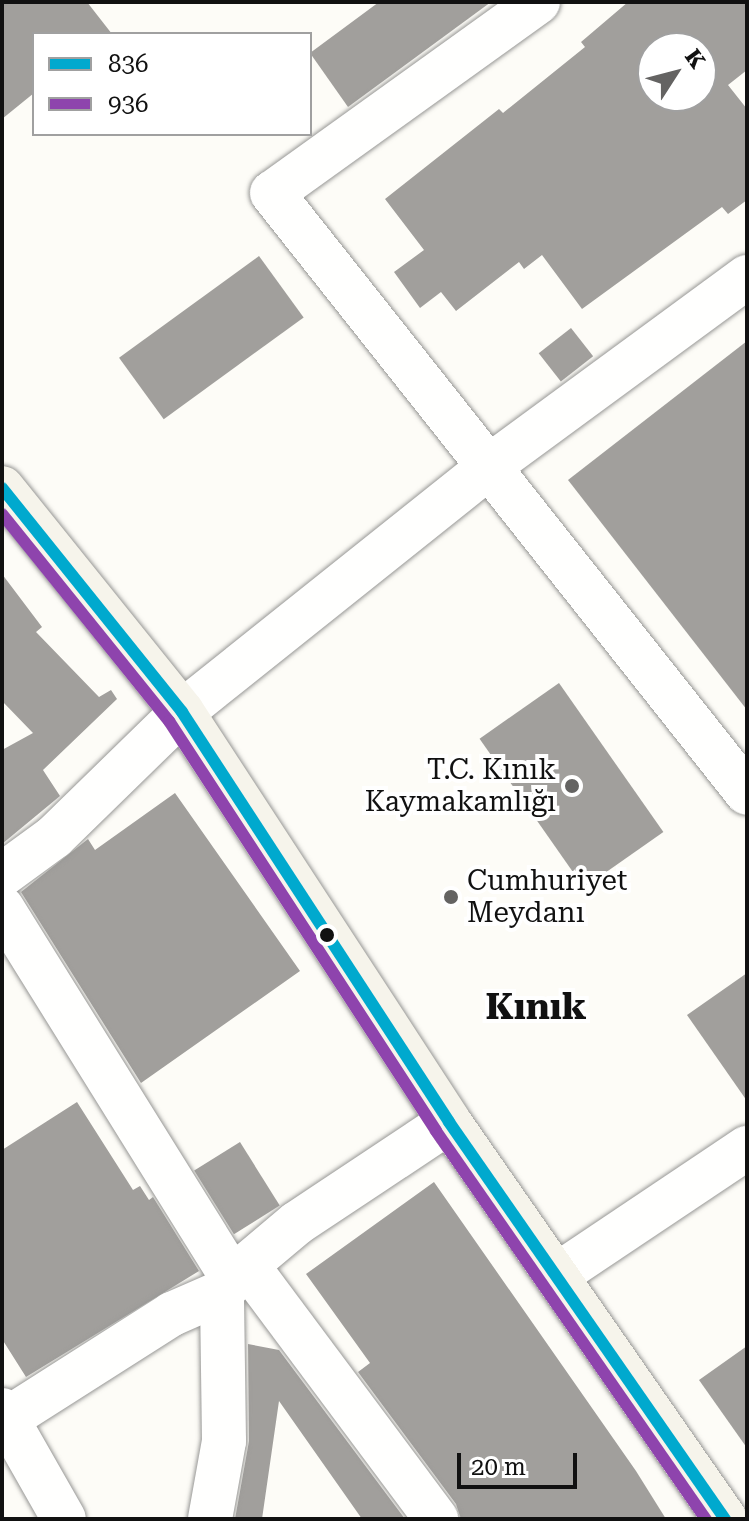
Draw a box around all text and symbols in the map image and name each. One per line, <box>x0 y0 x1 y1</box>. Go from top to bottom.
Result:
legend <box>32 32 312 136</box>
north arrow <box>637 32 717 112</box>
text: K <box>680 44 710 73</box>
text: 836 <box>108 50 148 78</box>
text: 936 <box>108 90 148 118</box>
place label: T.C. Kınık Kaymakamlığı <box>365 753 556 819</box>
marker: T.C. Kınık Kaymakamlığı <box>563 777 581 795</box>
place label: Cumhuriyet Meydanı <box>467 864 627 930</box>
marker: Cumhuriyet Meydanı <box>442 888 460 906</box>
unlabelled marker <box>319 927 335 943</box>
district label: Kınık <box>485 986 587 1030</box>
scale bar <box>461 1437 581 1487</box>
text: 20 m <box>471 1453 526 1481</box>

